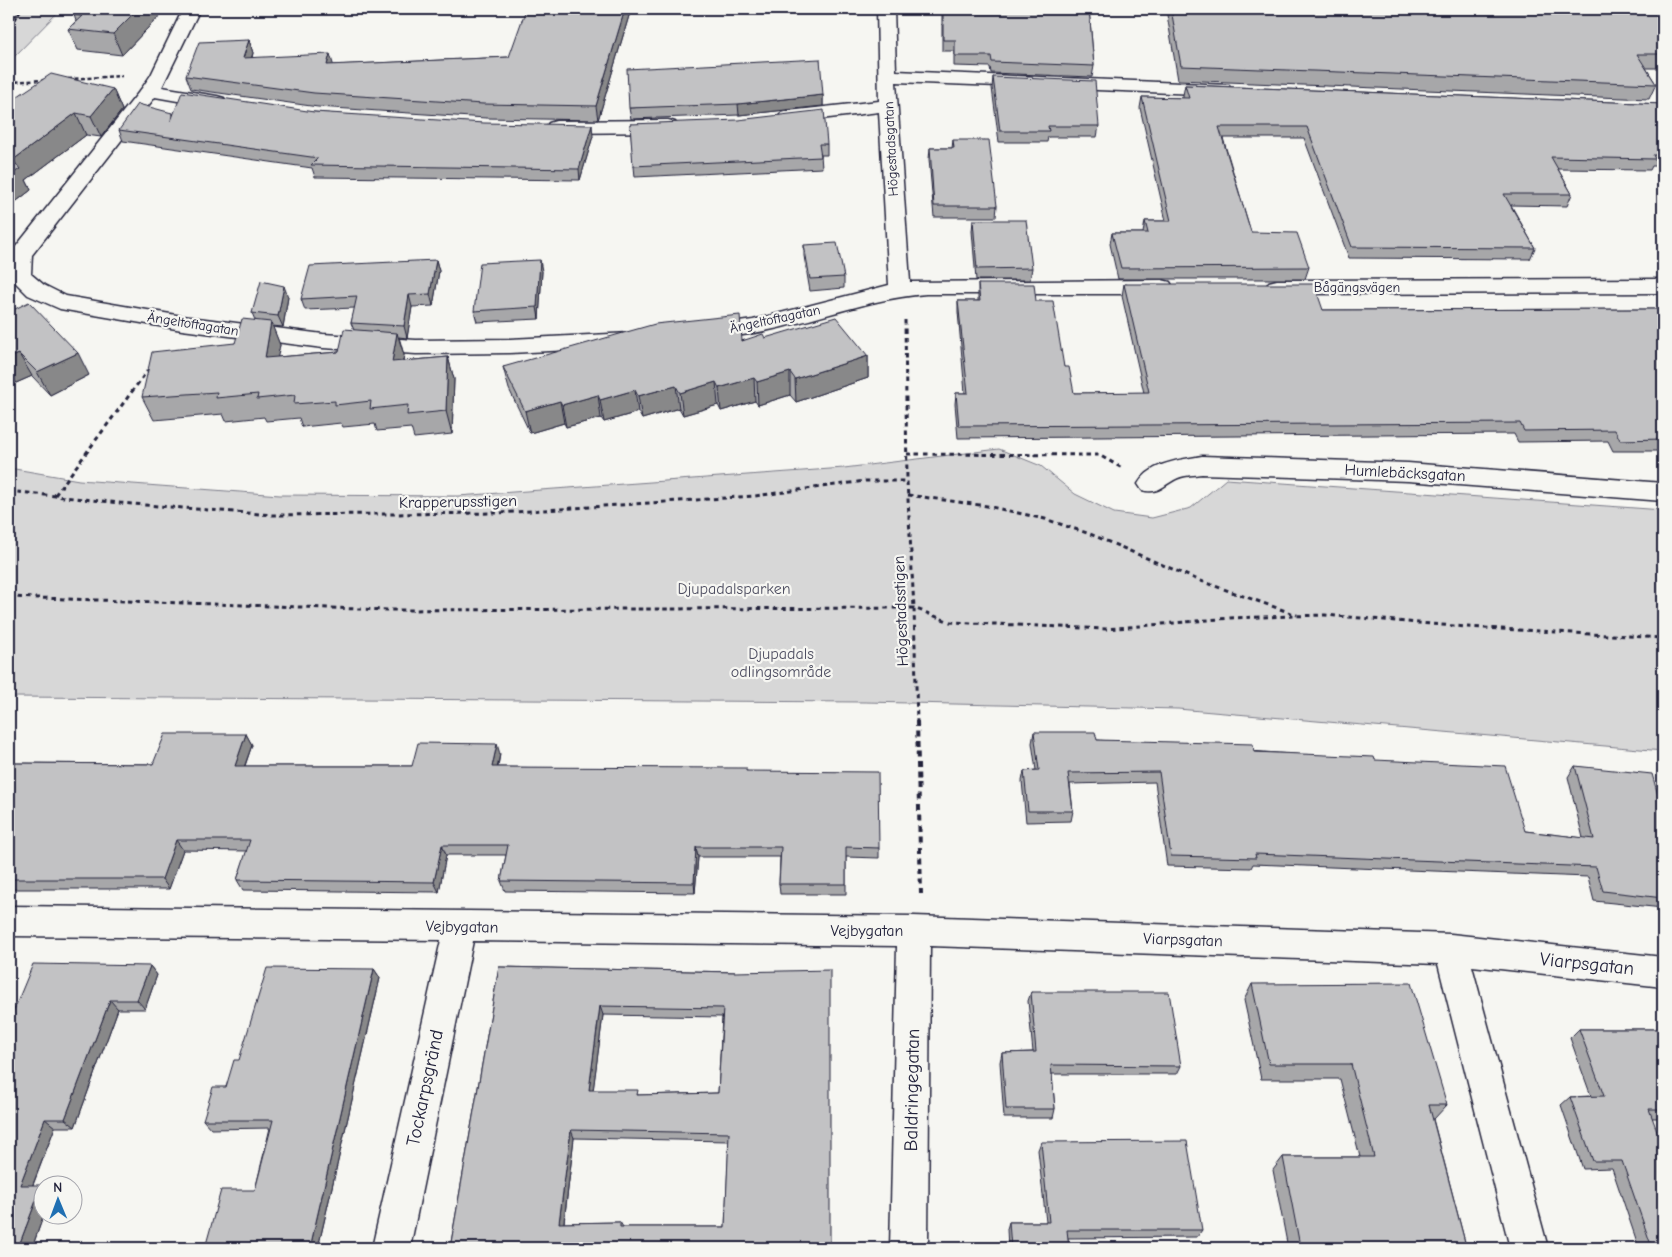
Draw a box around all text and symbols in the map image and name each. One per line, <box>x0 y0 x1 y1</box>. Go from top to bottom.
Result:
street label: Högestadsgatan <box>880 101 902 197</box>
street label: Bågängsvägen <box>1314 279 1400 296</box>
street label: Ängeltoftagatan <box>728 301 822 337</box>
street label: Ängeltoftagatan <box>146 308 240 340</box>
street label: Humlebäcksgatan <box>1344 461 1466 485</box>
street label: Krapperupsstigen <box>399 492 517 512</box>
street label: Högestadsstigen <box>890 555 912 667</box>
park label: Djupadalsparken <box>677 580 791 598</box>
park label: Djupadals odlingsområde <box>731 645 831 681</box>
street label: Vejbygatan <box>425 917 499 937</box>
street label: Vejbygatan <box>831 922 903 940</box>
street label: Viarpsgatan <box>1143 930 1223 950</box>
street label: Viarpsgatan <box>1539 948 1635 980</box>
street label: Tockarpsgränd <box>402 1028 448 1148</box>
street label: Baldringegatan <box>900 1028 924 1152</box>
north arrow <box>32 1174 82 1224</box>
text: N <box>53 1179 62 1196</box>

